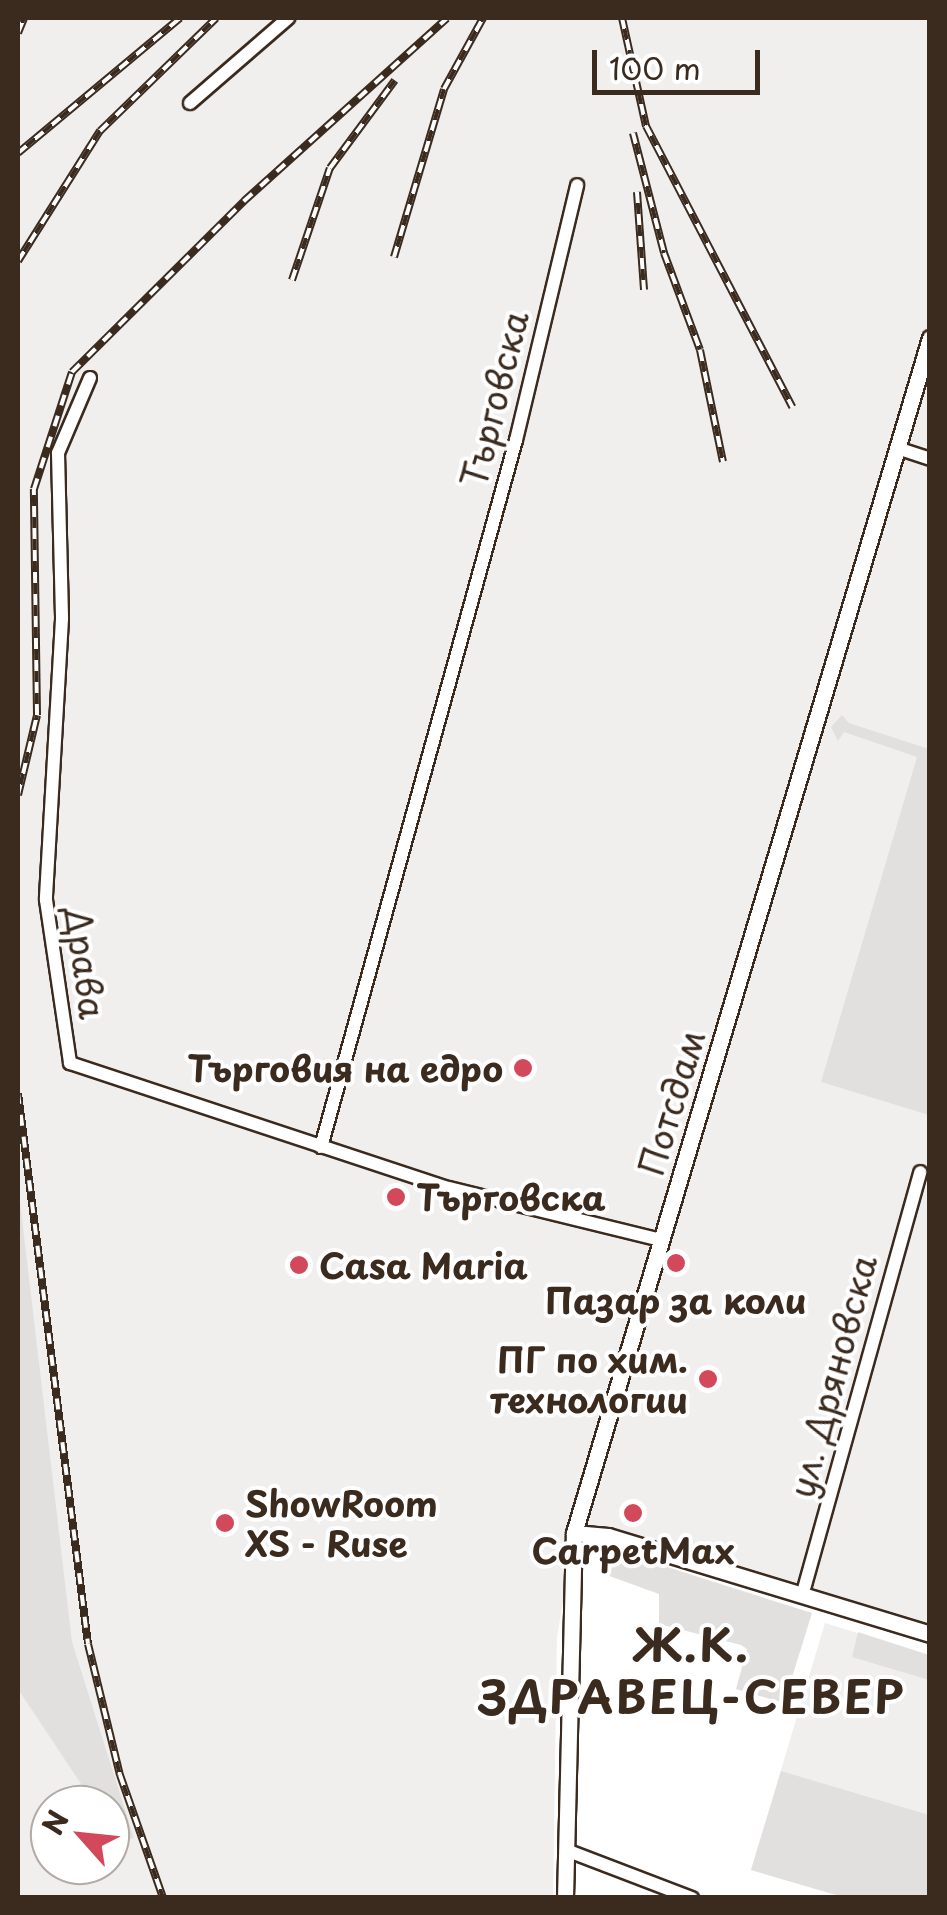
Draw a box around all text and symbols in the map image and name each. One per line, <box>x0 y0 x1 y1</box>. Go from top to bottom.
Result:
scale bar <box>597 30 764 92</box>
text: 100 m <box>609 45 701 90</box>
street label: Търговска <box>452 306 536 492</box>
street label: Драва <box>57 904 115 1022</box>
street label: Потсдам <box>629 1024 713 1180</box>
place label: Търговия на едро <box>185 1047 503 1089</box>
marker: Търговия на едро <box>512 1057 534 1079</box>
place label: Търговска <box>416 1176 606 1218</box>
marker: Търговска <box>385 1186 407 1208</box>
place label: Casa Maria <box>319 1244 528 1286</box>
street label: ул. Дряновска <box>779 1250 885 1502</box>
marker: Пазар за коли <box>665 1252 687 1274</box>
marker: Casa Maria <box>288 1254 310 1276</box>
place label: Пазар за коли <box>545 1279 807 1321</box>
place label: ПГ по хим. технологии <box>490 1338 688 1420</box>
marker: ПГ по хим. технологии <box>697 1368 719 1390</box>
place label: ShowRoom XS - Ruse <box>245 1482 438 1564</box>
marker: CarpetMax <box>622 1502 644 1524</box>
marker: ShowRoom XS - Ruse <box>214 1512 236 1534</box>
place label: CarpetMax <box>531 1529 735 1571</box>
district label: Ж.К. ЗДРАВЕЦ-СЕВЕР <box>480 1617 904 1723</box>
north arrow <box>30 1785 130 1885</box>
text: N <box>30 1802 79 1842</box>

